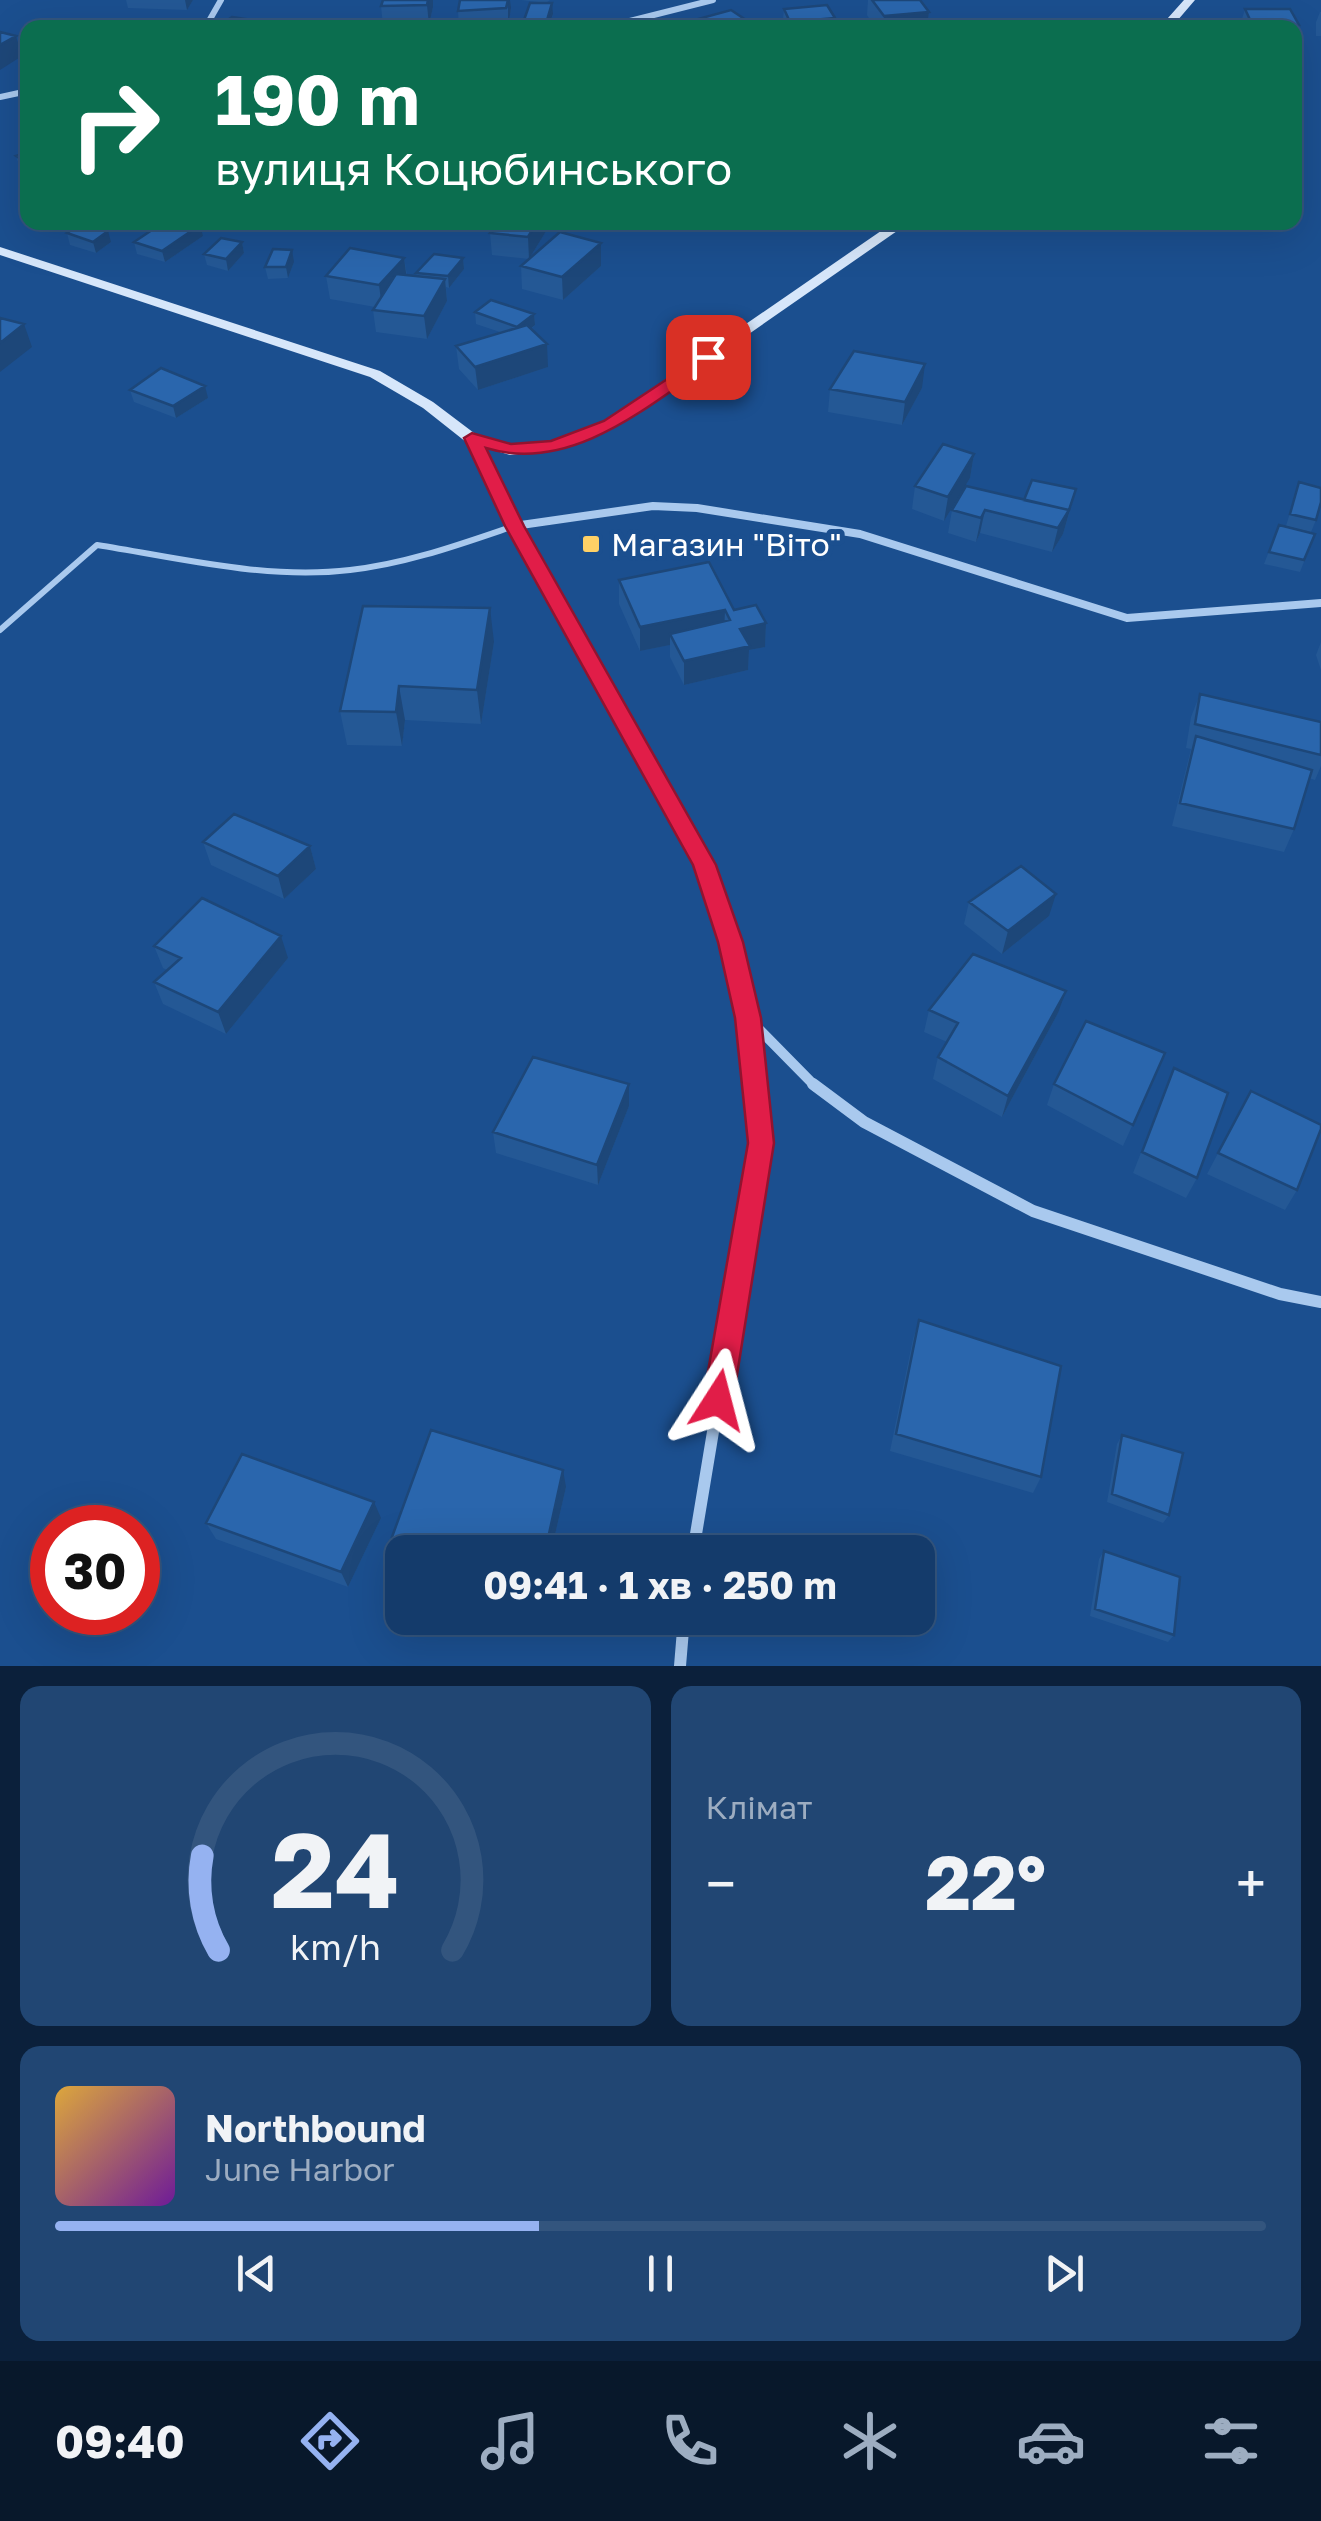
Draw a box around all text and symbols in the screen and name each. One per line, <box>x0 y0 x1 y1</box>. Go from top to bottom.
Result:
text: 190 m <box>215 56 420 140</box>
icon: right <box>50 60 180 190</box>
text: вулиця Коцюбинського <box>215 141 732 195</box>
pin <box>666 315 751 400</box>
icon: arrive <box>681 330 736 385</box>
place label: Магазин "Віто" <box>611 525 842 563</box>
marker: Магазин "Віто" <box>580 533 602 555</box>
position arrow <box>666 1348 770 1452</box>
speed limit sign: 30 <box>30 1505 160 1635</box>
text: 09:41 · 1 хв · 250 m <box>483 1562 837 1607</box>
text: Клімат <box>706 1788 812 1826</box>
text: 24 <box>271 1806 399 1931</box>
text: 22° <box>925 1836 1046 1927</box>
text: − <box>706 1850 736 1916</box>
text: + <box>1236 1850 1266 1916</box>
text: km/h <box>290 1925 381 1968</box>
text: Northbound <box>205 2105 426 2150</box>
text: June Harbor <box>205 2150 395 2188</box>
icon: previous <box>229 2246 284 2301</box>
icon: pause <box>633 2246 688 2301</box>
icon: next <box>1037 2246 1092 2301</box>
icon: directions <box>295 2406 365 2476</box>
icon: music <box>475 2406 545 2476</box>
icon: phone <box>655 2406 725 2476</box>
icon: climate <box>835 2406 905 2476</box>
icon: car <box>1016 2406 1086 2476</box>
icon: filters <box>1196 2406 1266 2476</box>
text: 09:40 <box>55 2414 185 2468</box>

